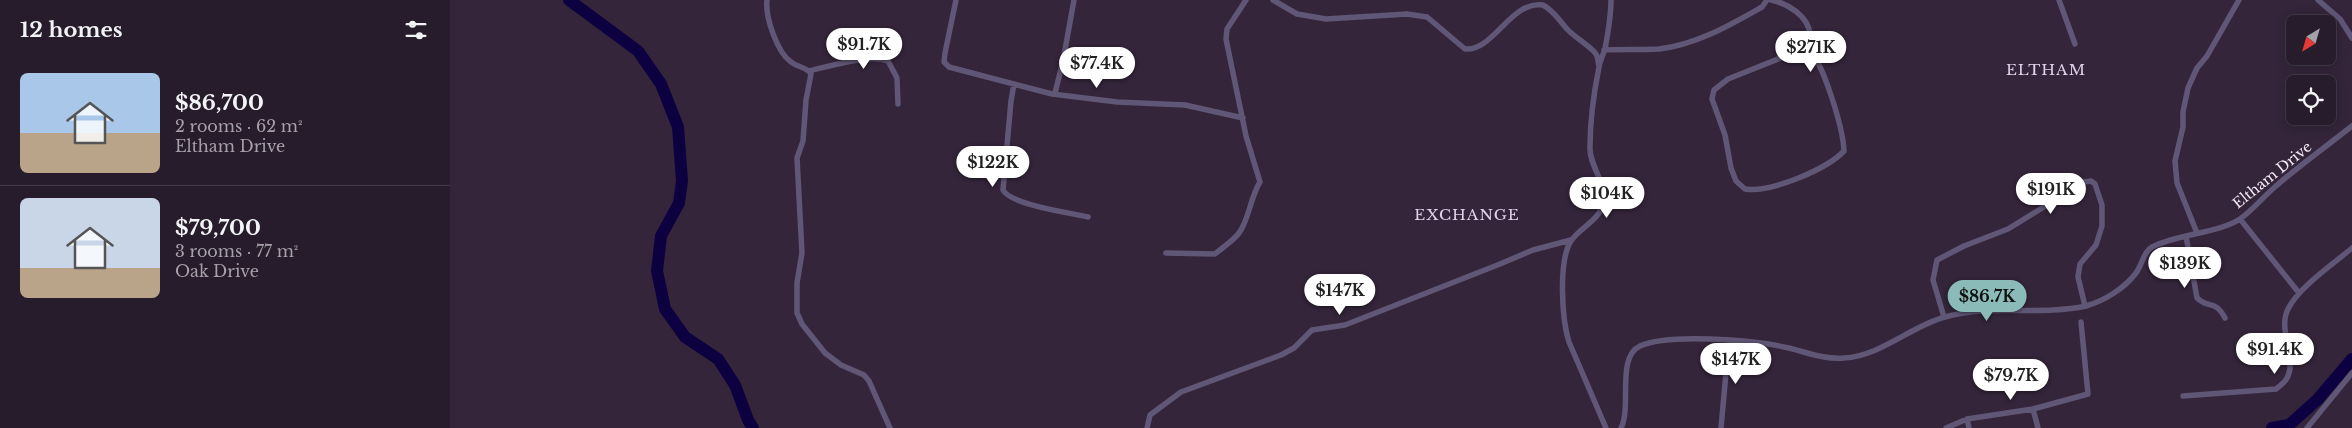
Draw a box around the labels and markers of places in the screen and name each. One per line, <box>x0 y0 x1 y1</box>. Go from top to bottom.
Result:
pin: $91.7K <box>823 28 905 70</box>
pin: $271K <box>1776 30 1846 73</box>
pin: $77.4K <box>1056 46 1138 89</box>
pin: $122K <box>958 146 1028 188</box>
pin: $191K <box>2016 172 2086 215</box>
pin: $104K <box>1572 176 1642 219</box>
pin: $139K <box>2150 246 2220 289</box>
pin: $147K <box>1305 274 1375 316</box>
pin: $86.7K <box>1946 280 2028 322</box>
pin: $91.4K <box>2234 332 2316 375</box>
pin: $147K <box>1701 342 1771 385</box>
pin: $79.7K <box>1970 358 2052 401</box>

